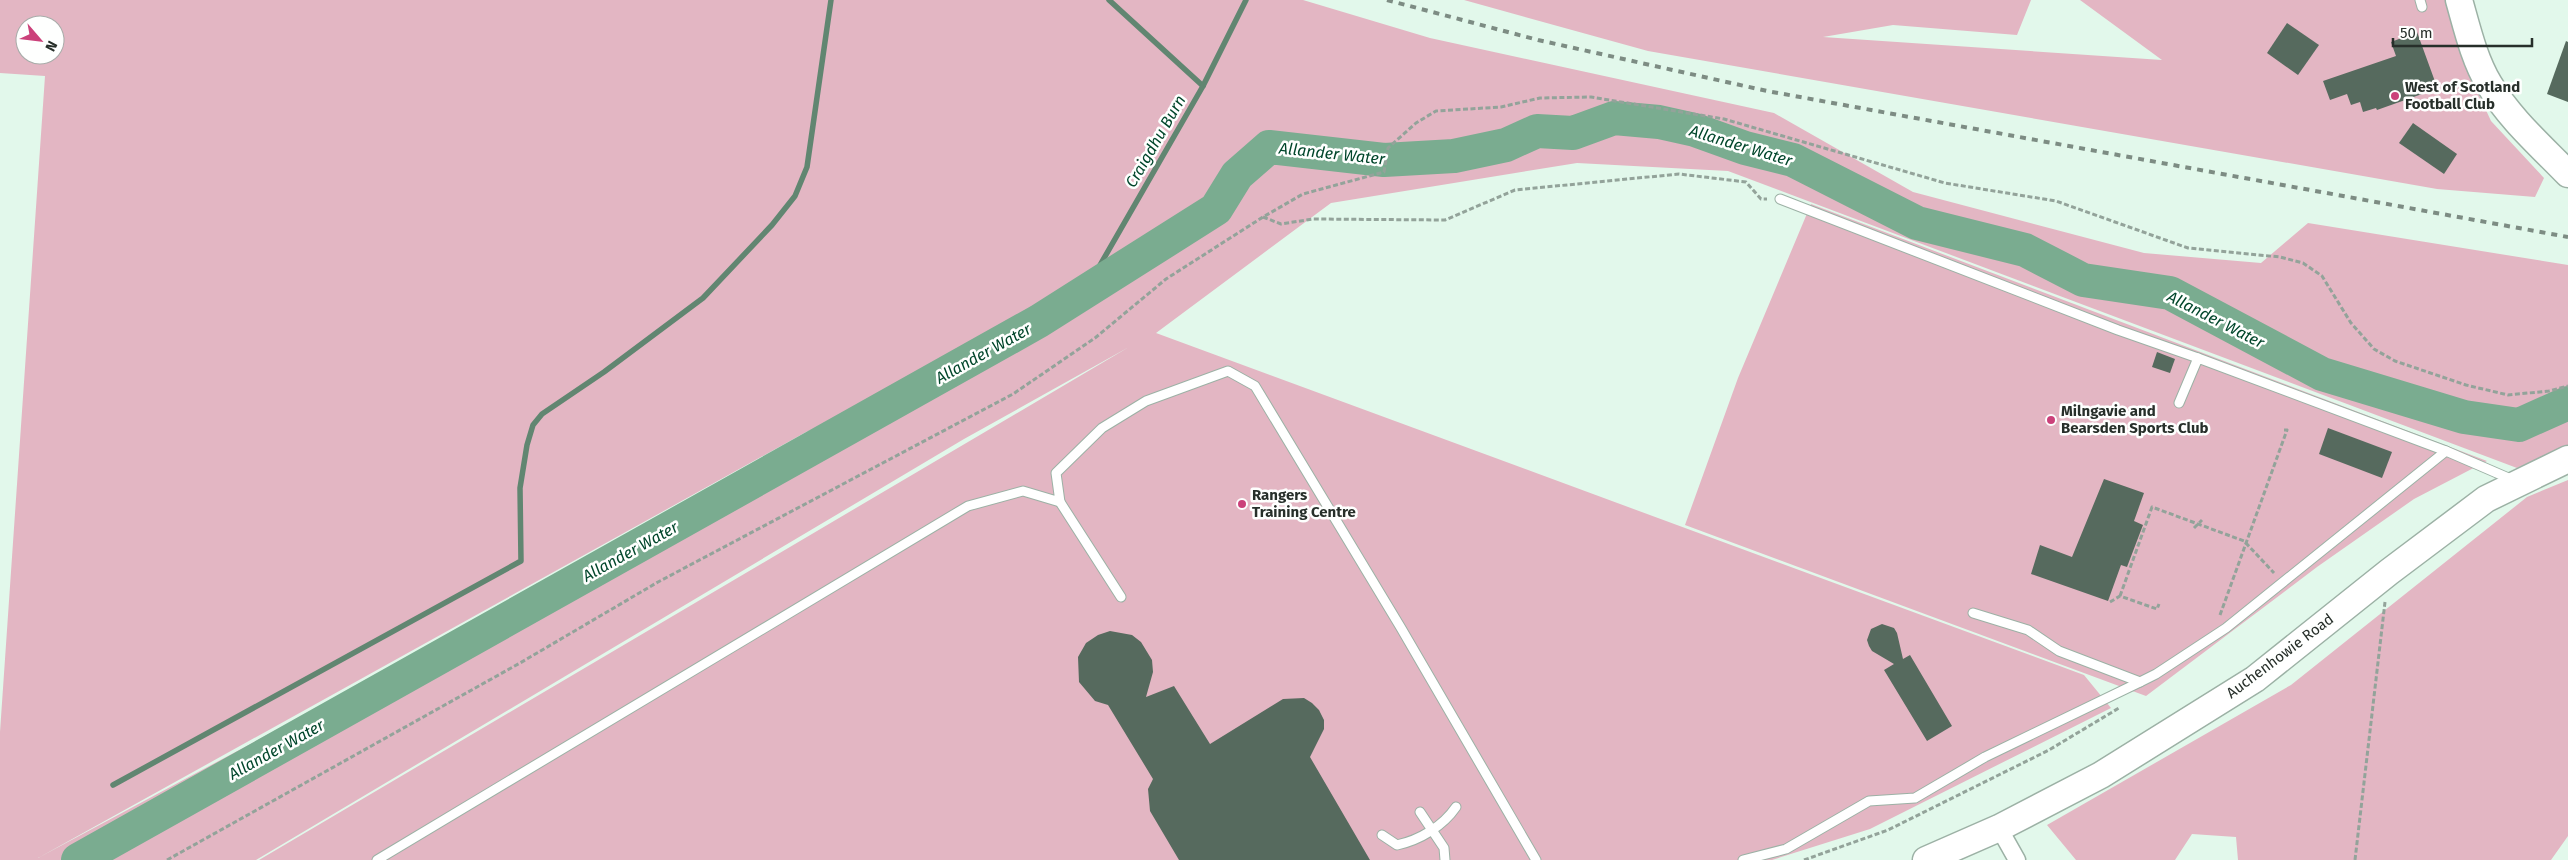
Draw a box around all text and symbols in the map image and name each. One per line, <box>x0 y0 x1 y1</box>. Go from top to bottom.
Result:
north arrow <box>15 15 65 65</box>
scale bar <box>2393 15 2532 47</box>
text: 50 m <box>2400 24 2433 42</box>
text: N <box>41 38 61 54</box>
place label: West of Scotland Football Club <box>2405 78 2520 113</box>
marker: West of Scotland Football Club <box>2389 90 2401 102</box>
water label: Craigdhu Burn <box>1121 92 1190 191</box>
water label: Allander Water <box>1686 121 1795 170</box>
water label: Allander Water <box>1277 138 1387 169</box>
water label: Allander Water <box>2163 286 2268 352</box>
water label: Allander Water <box>931 319 1035 388</box>
place label: Milngavie and Bearsden Sports Club <box>2061 402 2209 437</box>
marker: Milngavie and Bearsden Sports Club <box>2045 414 2057 426</box>
place label: Rangers Training Centre <box>1252 486 1356 521</box>
marker: Rangers Training Centre <box>1236 498 1248 510</box>
water label: Allander Water <box>578 517 682 586</box>
street label: Auchenhowie Road <box>2223 610 2337 702</box>
water label: Allander Water <box>224 715 328 784</box>

